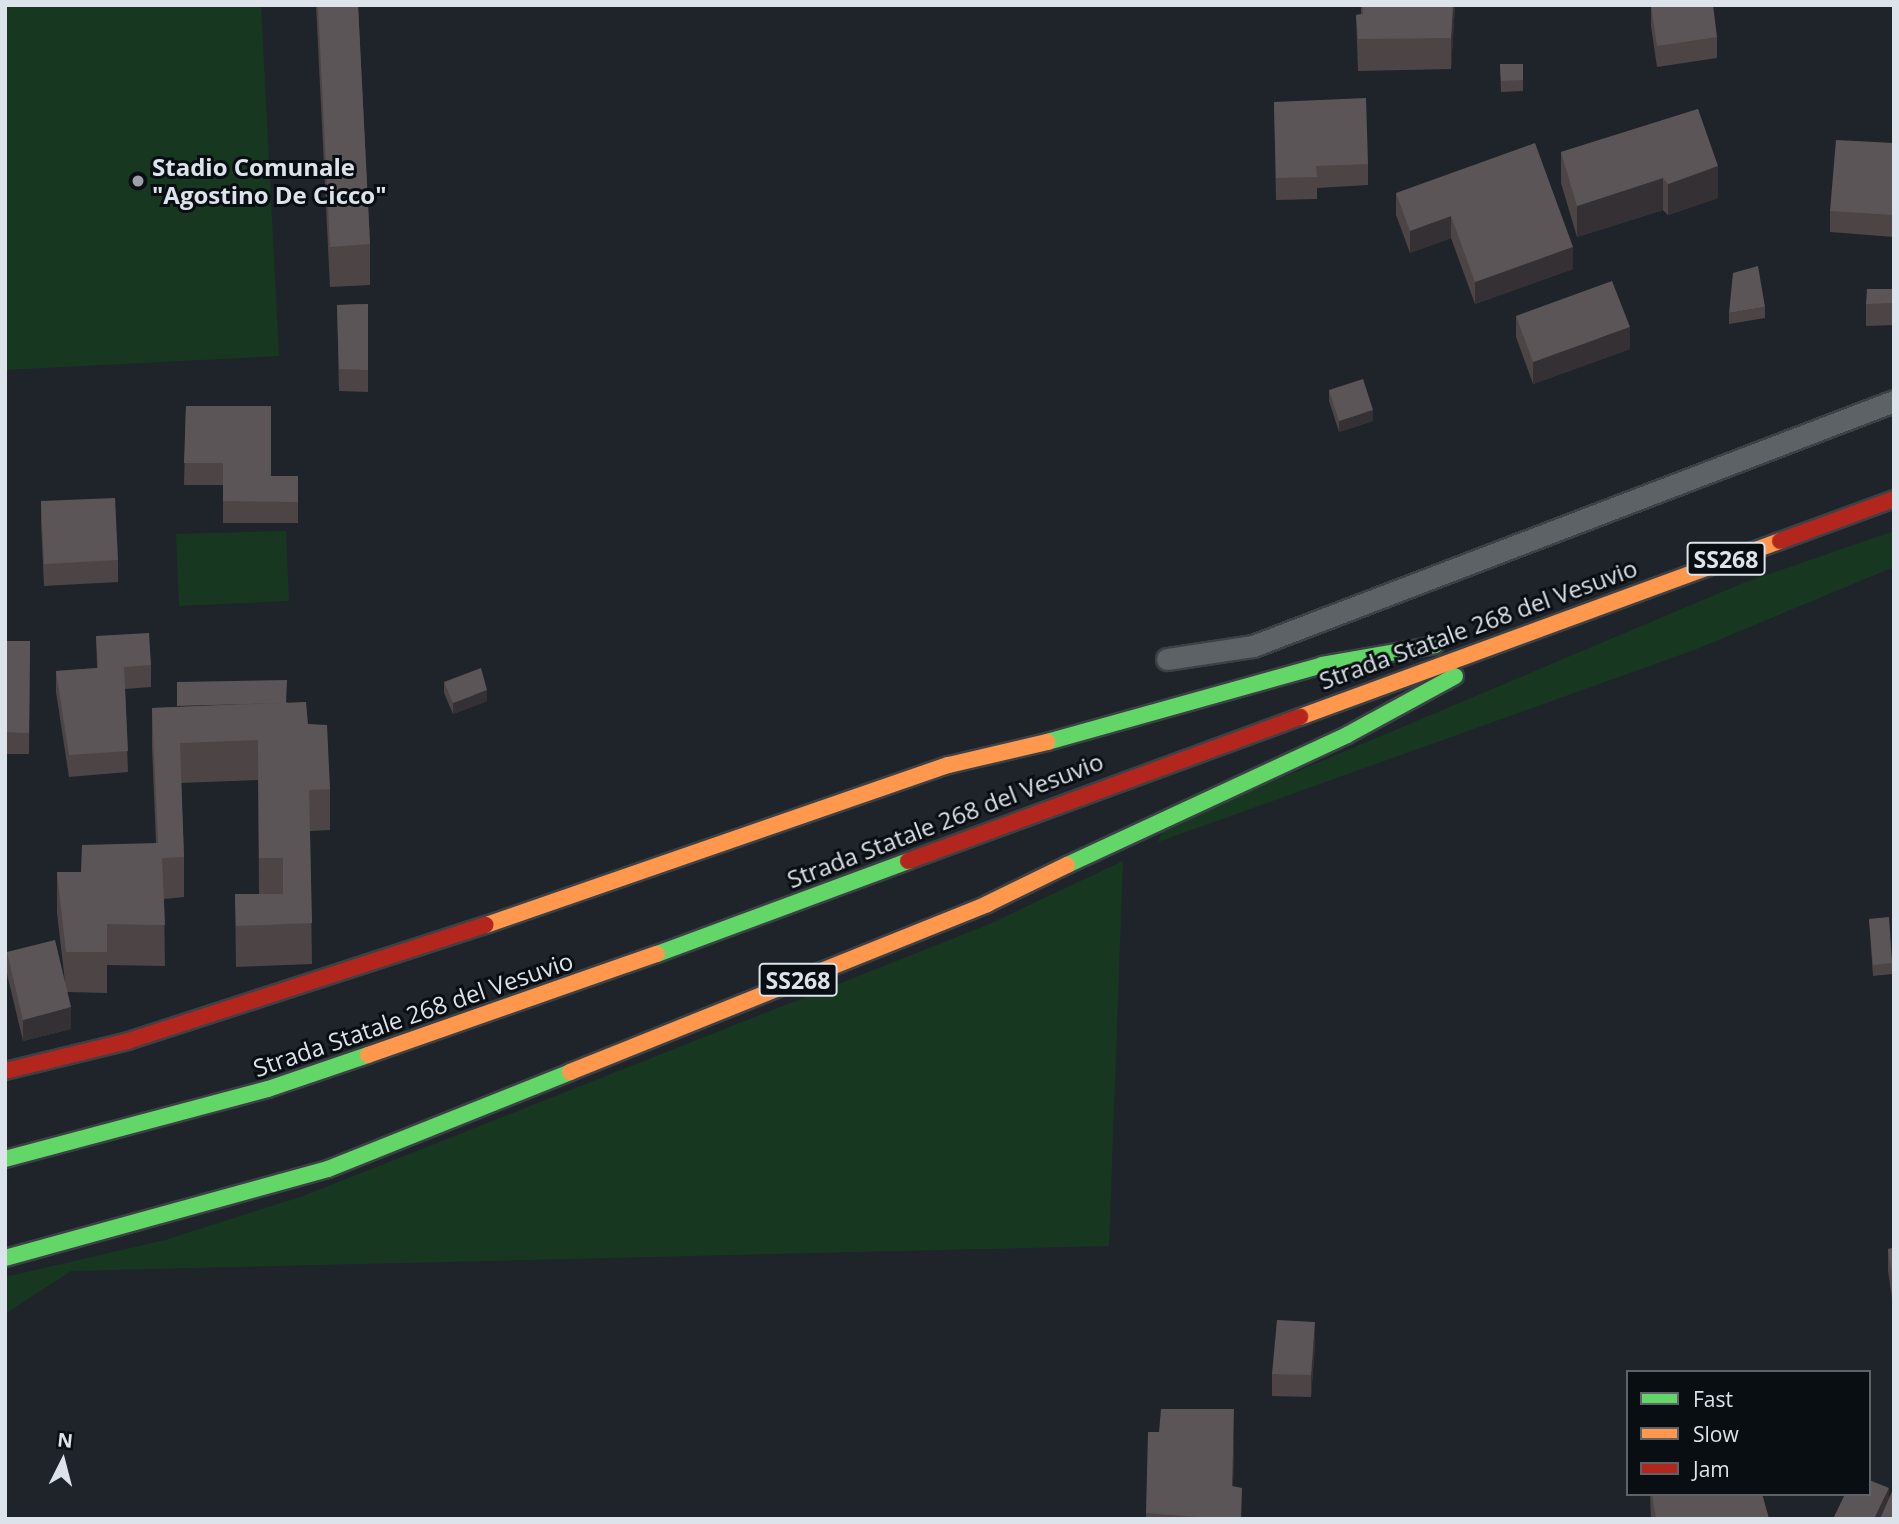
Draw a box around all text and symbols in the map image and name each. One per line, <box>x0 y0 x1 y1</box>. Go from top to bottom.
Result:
place label: Stadio Comunale "Agostino De Cicco" <box>152 153 387 209</box>
marker: Stadio Comunale "Agostino De Cicco" <box>130 173 146 189</box>
road number: SS268 <box>1686 540 1766 579</box>
street label: Strada Statale 268 del Vesuvio <box>1315 553 1641 695</box>
street label: Strada Statale 268 del Vesuvio <box>783 746 1107 894</box>
street label: Strada Statale 268 del Vesuvio <box>249 946 577 1082</box>
road number: SS268 <box>758 960 838 1000</box>
legend <box>1626 1370 1871 1496</box>
text: Fast <box>1693 1385 1733 1413</box>
text: Slow <box>1693 1420 1739 1448</box>
north arrow <box>28 1426 98 1496</box>
text: N <box>56 1426 74 1454</box>
text: Jam <box>1693 1455 1730 1483</box>

